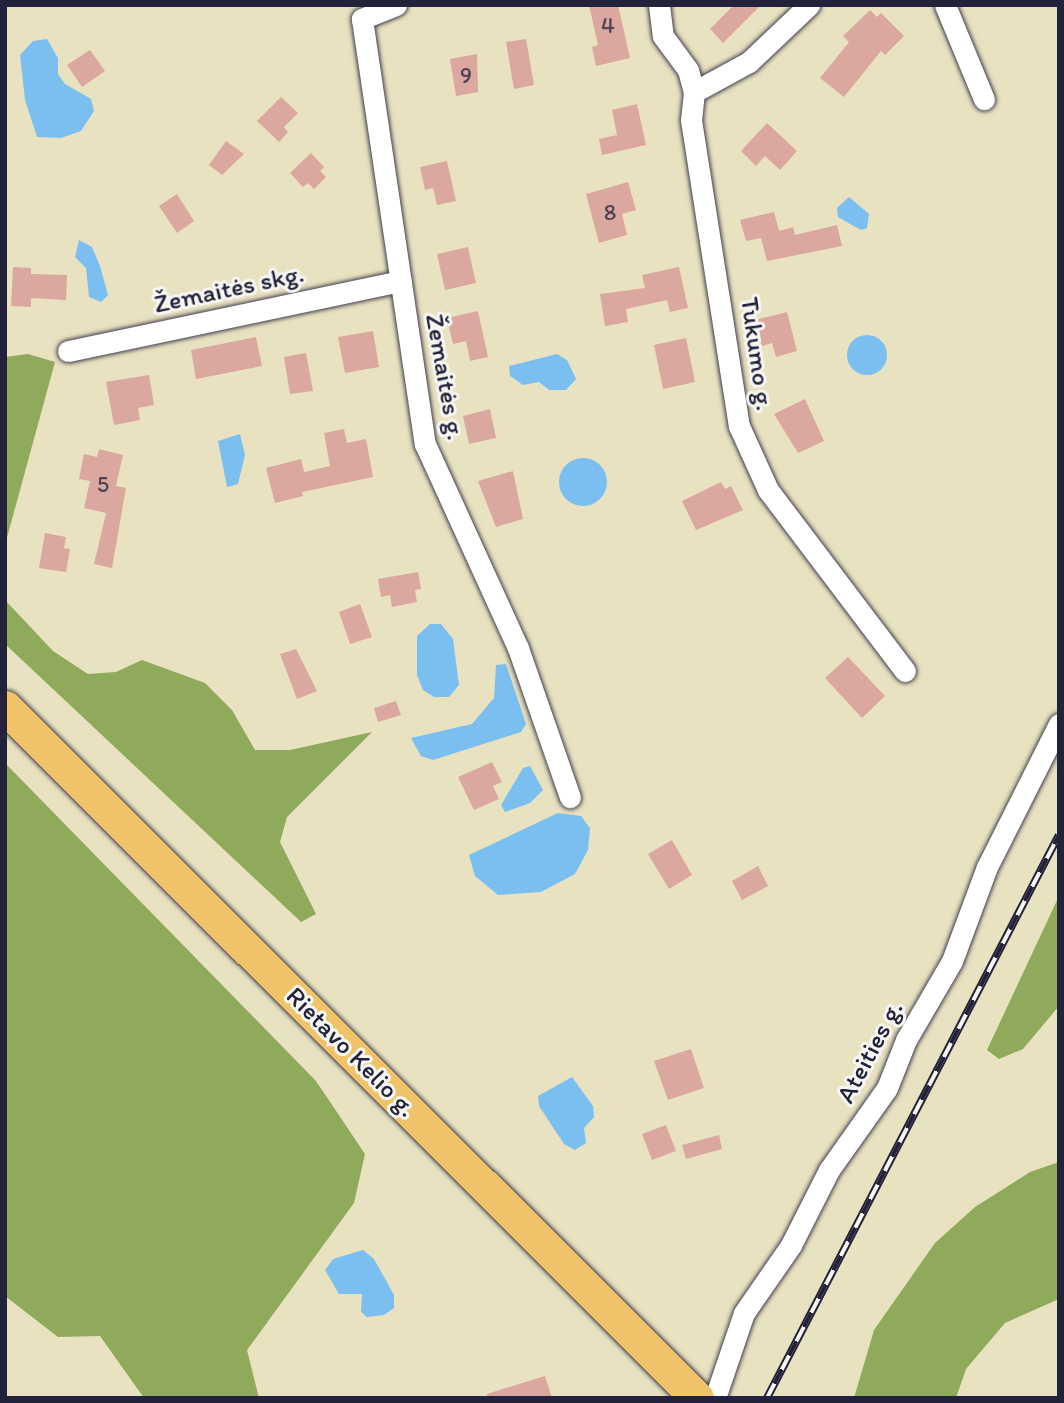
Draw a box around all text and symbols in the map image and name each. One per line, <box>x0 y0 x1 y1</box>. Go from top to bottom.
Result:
house number: 4 <box>601 11 615 39</box>
house number: 9 <box>460 61 472 89</box>
house number: 8 <box>604 198 616 226</box>
street label: Žemaitės skg. <box>151 258 307 320</box>
street label: Tukumo g. <box>734 295 780 413</box>
street label: Žemaitės g. <box>419 311 471 443</box>
house number: 5 <box>97 470 109 498</box>
street label: Rietavo Kelio g. <box>280 981 422 1123</box>
street label: Ateities g. <box>830 995 910 1109</box>

